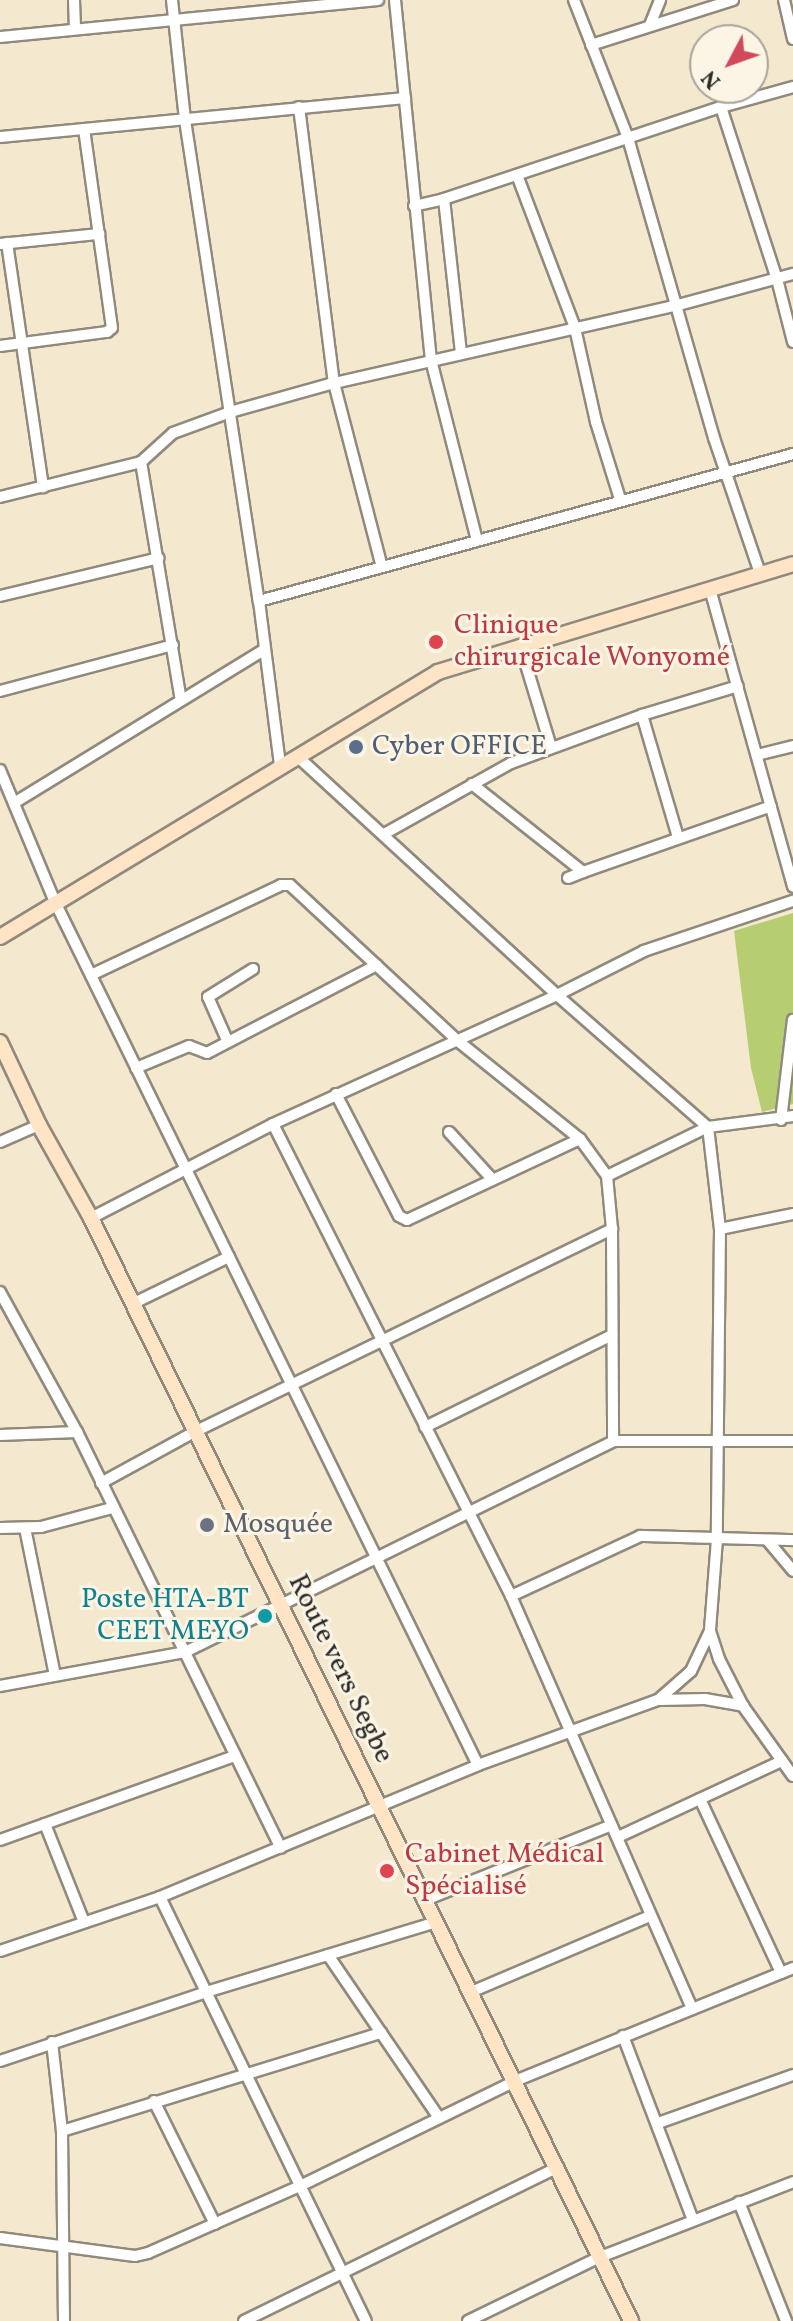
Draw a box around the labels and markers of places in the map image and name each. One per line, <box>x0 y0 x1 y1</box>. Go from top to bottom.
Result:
place label: Clinique chirurgicale Wonyomé <box>454 609 731 675</box>
marker: Clinique chirurgicale Wonyomé <box>425 631 447 653</box>
place label: Cyber OFFICE <box>372 730 547 764</box>
marker: Cyber OFFICE <box>347 738 365 756</box>
place label: Mosquée <box>223 1508 333 1542</box>
marker: Mosquée <box>198 1516 216 1534</box>
place label: Poste HTA-BT CEET MEYO <box>81 1583 249 1649</box>
marker: Poste HTA-BT CEET MEYO <box>256 1607 274 1625</box>
place label: Cabinet Médical Spécialisé <box>405 1838 604 1904</box>
marker: Cabinet Médical Spécialisé <box>376 1860 398 1882</box>

